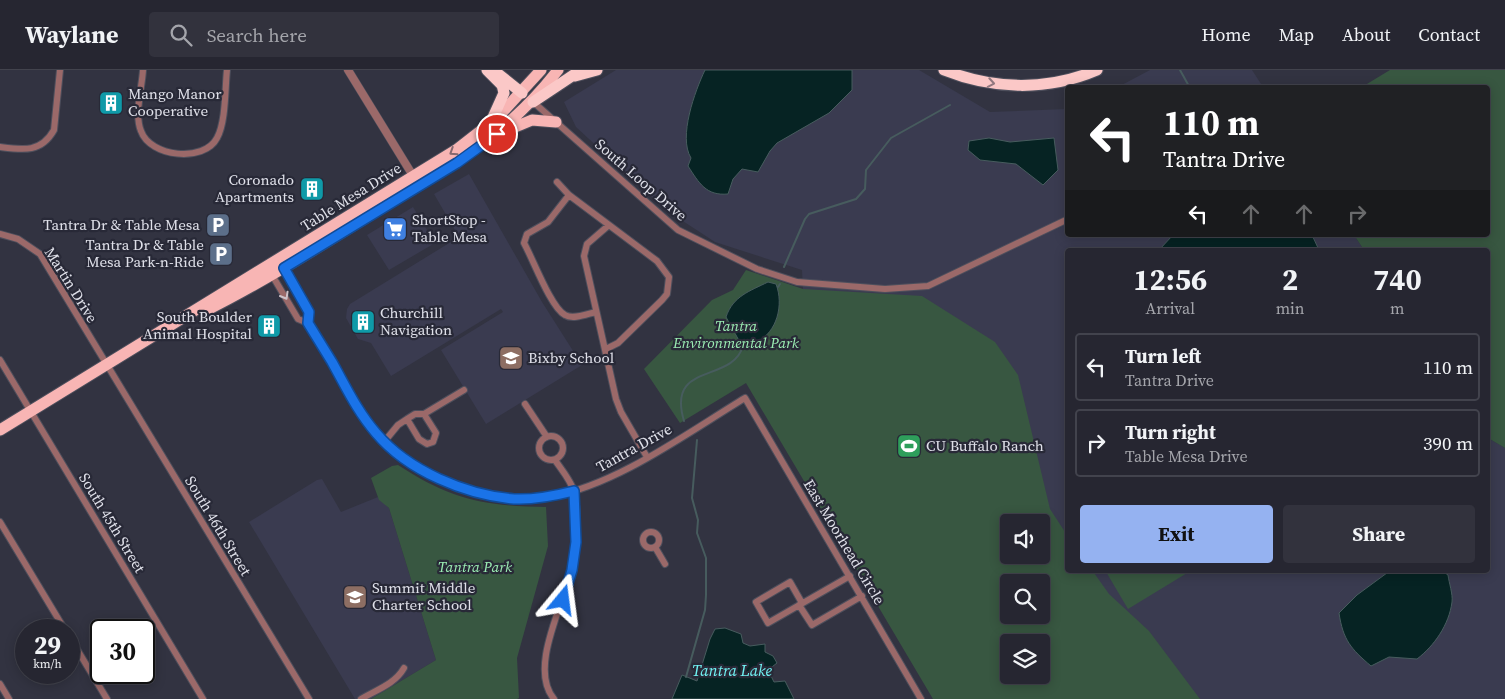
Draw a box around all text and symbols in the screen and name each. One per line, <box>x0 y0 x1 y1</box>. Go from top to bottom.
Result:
search box <box>149 12 499 57</box>
text: Waylane <box>25 18 119 51</box>
icon: search <box>167 21 195 49</box>
text: Search here <box>207 22 307 48</box>
text: Home <box>1202 22 1251 47</box>
text: Map <box>1279 22 1314 47</box>
text: About <box>1342 22 1390 47</box>
text: Contact <box>1418 22 1480 47</box>
one-way arrow <box>987 78 996 88</box>
place label: Mango Manor Cooperative <box>128 83 222 121</box>
building icon: Mango Manor Cooperative <box>98 90 124 116</box>
text: 110 m <box>1163 99 1259 147</box>
icon: left <box>1080 105 1145 170</box>
pin <box>476 113 518 155</box>
icon: arrive <box>483 120 511 148</box>
street label: South Loop Drive <box>591 134 692 226</box>
text: Tantra Drive <box>1163 144 1285 174</box>
one-way arrow <box>449 145 458 155</box>
street label: Table Mesa Drive <box>296 157 405 236</box>
place label: Coronado Apartments <box>215 169 294 207</box>
building icon: Coronado Apartments <box>299 176 325 202</box>
icon: left <box>1184 200 1212 228</box>
icon: ahead <box>1237 200 1265 228</box>
icon: ahead <box>1290 200 1318 228</box>
icon: right <box>1343 200 1371 228</box>
place label: ShortStop - Table Mesa <box>412 209 488 247</box>
parking icon: Tantra Dr & Table Mesa <box>205 212 231 238</box>
place label: Tantra Dr & Table Mesa <box>43 214 200 235</box>
supermarket icon: ShortStop - Table Mesa <box>382 216 408 242</box>
place label: Tantra Dr & Table Mesa Park-n-Ride <box>86 234 204 272</box>
parking icon: Tantra Dr & Table Mesa Park-n-Ride <box>208 241 234 267</box>
street label: Martin Drive <box>40 243 103 327</box>
text: 12:56 <box>1133 259 1207 300</box>
text: 2 <box>1282 259 1298 300</box>
text: 740 <box>1373 259 1422 300</box>
one-way arrow <box>278 290 288 299</box>
text: Arrival <box>1146 297 1195 319</box>
text: min <box>1276 297 1305 319</box>
text: m <box>1390 297 1404 319</box>
place label: Churchill Navigation <box>380 302 452 340</box>
place label: South Boulder Animal Hospital <box>143 306 253 344</box>
building icon: Churchill Navigation <box>350 309 376 335</box>
building icon: South Boulder Animal Hospital <box>256 313 282 339</box>
park label: Tantra Environmental Park <box>672 315 800 353</box>
text: Turn left <box>1125 343 1201 369</box>
school or university icon: Bixby School <box>498 345 524 371</box>
place label: Bixby School <box>528 347 615 368</box>
icon: left <box>1082 353 1110 381</box>
text: 110 m <box>1423 354 1473 380</box>
text: Tantra Drive <box>1125 369 1214 391</box>
street label: Tantra Drive <box>592 418 676 477</box>
text: Turn right <box>1125 419 1216 445</box>
icon: right <box>1082 429 1110 457</box>
text: 390 m <box>1423 430 1473 456</box>
sports icon: CU Buffalo Ranch <box>896 433 922 459</box>
place label: CU Buffalo Ranch <box>926 435 1044 456</box>
text: Table Mesa Drive <box>1125 445 1248 467</box>
street label: South 45th Street <box>74 469 151 577</box>
street label: South 46th Street <box>180 472 257 580</box>
street label: East Moorhead Circle <box>799 475 890 609</box>
button: Exit <box>1080 505 1273 563</box>
button: Share <box>1283 505 1475 563</box>
map controls <box>1000 514 1050 684</box>
button: sound <box>1000 514 1050 564</box>
park label: Tantra Park <box>438 556 513 577</box>
position arrow <box>536 573 588 625</box>
button: search <box>1000 574 1050 624</box>
place label: Summit Middle Charter School <box>372 577 476 615</box>
school or university icon: Summit Middle Charter School <box>342 584 368 610</box>
speed limit sign: 30 <box>90 619 155 684</box>
text: 29 <box>34 628 61 662</box>
button: layers <box>1000 634 1050 684</box>
text: km/h <box>33 656 62 672</box>
water label: Tantra Lake <box>692 659 772 681</box>

